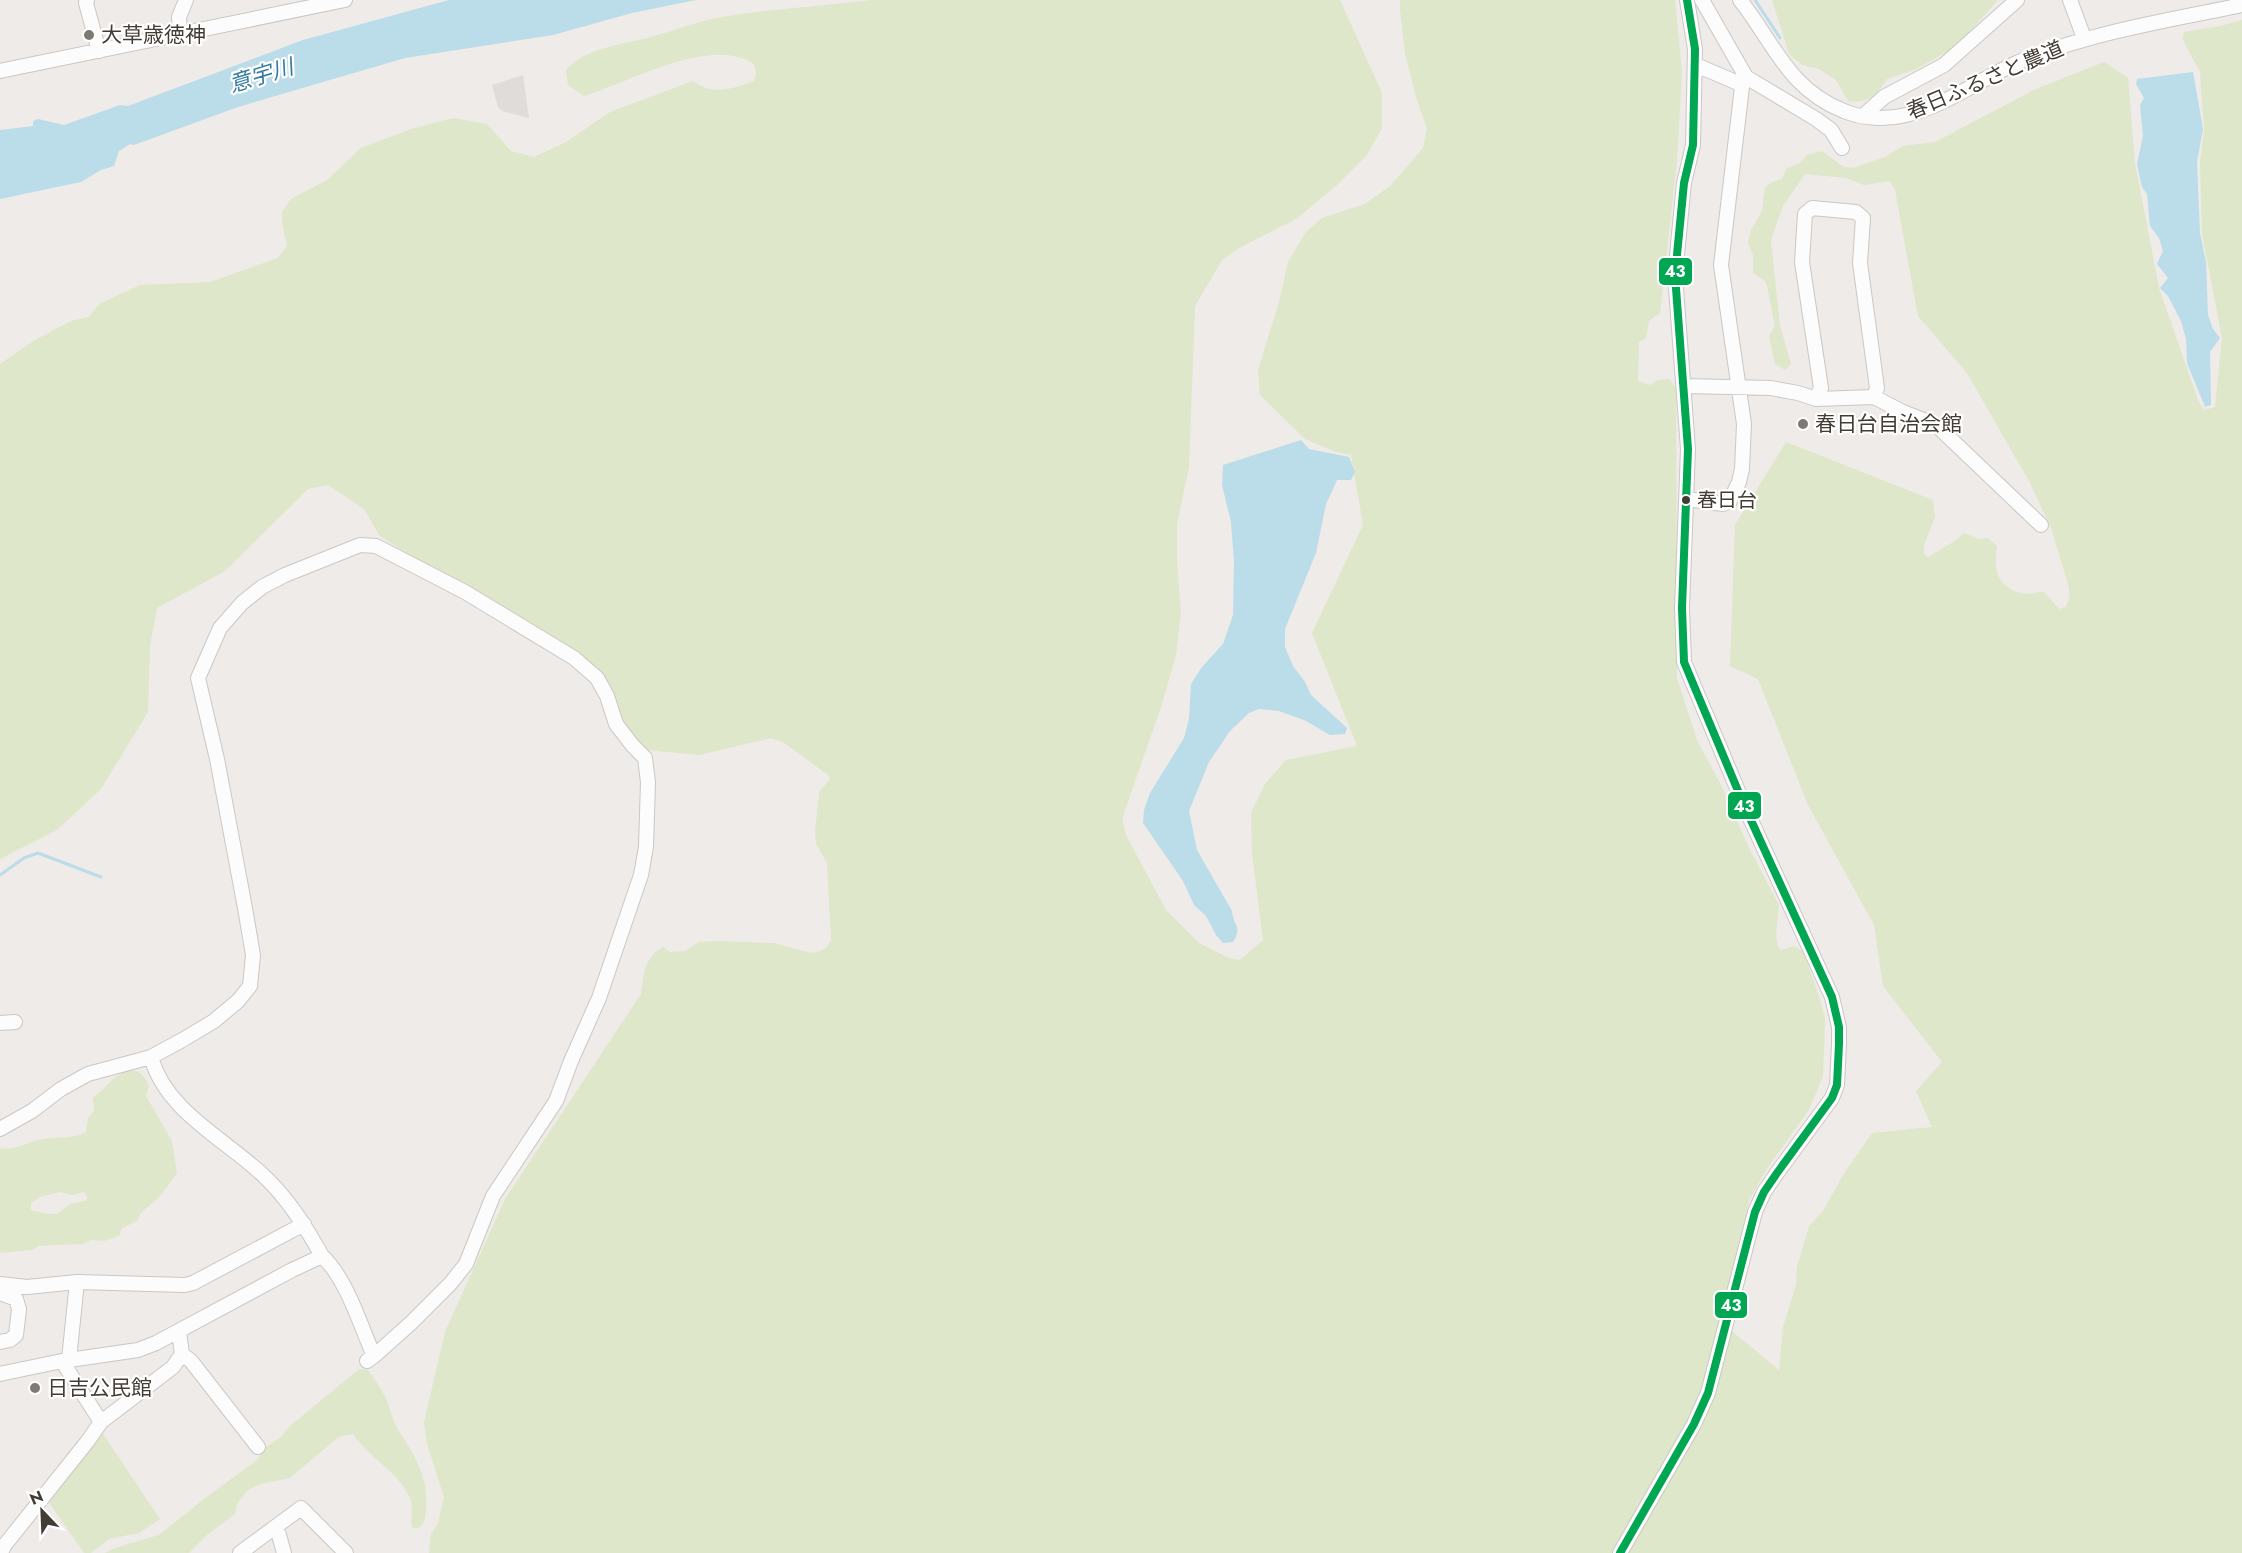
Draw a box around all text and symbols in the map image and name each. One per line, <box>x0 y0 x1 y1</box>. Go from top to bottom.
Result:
place label: 大草歳徳神 <box>101 20 206 50</box>
marker: 大草歳徳神 <box>82 28 96 42</box>
street label: 春日ふるさと農道 <box>1902 33 2068 127</box>
water label: 意宇川 <box>225 49 299 100</box>
line badge: 43 <box>1658 257 1693 286</box>
text: 43 <box>1664 260 1686 283</box>
place label: 春日台自治会館 <box>1815 409 1962 439</box>
marker: 春日台自治会館 <box>1796 417 1810 431</box>
place label: 春日台 <box>1697 486 1757 515</box>
marker: 春日台 <box>1680 494 1692 506</box>
line badge: 43 <box>1727 791 1762 820</box>
text: 43 <box>1733 795 1755 818</box>
line badge: 43 <box>1714 1291 1748 1319</box>
text: 43 <box>1720 1294 1742 1317</box>
place label: 日吉公民館 <box>47 1373 152 1403</box>
marker: 日吉公民館 <box>28 1381 42 1395</box>
north arrow <box>12 1481 72 1541</box>
text: N <box>26 1485 47 1511</box>

